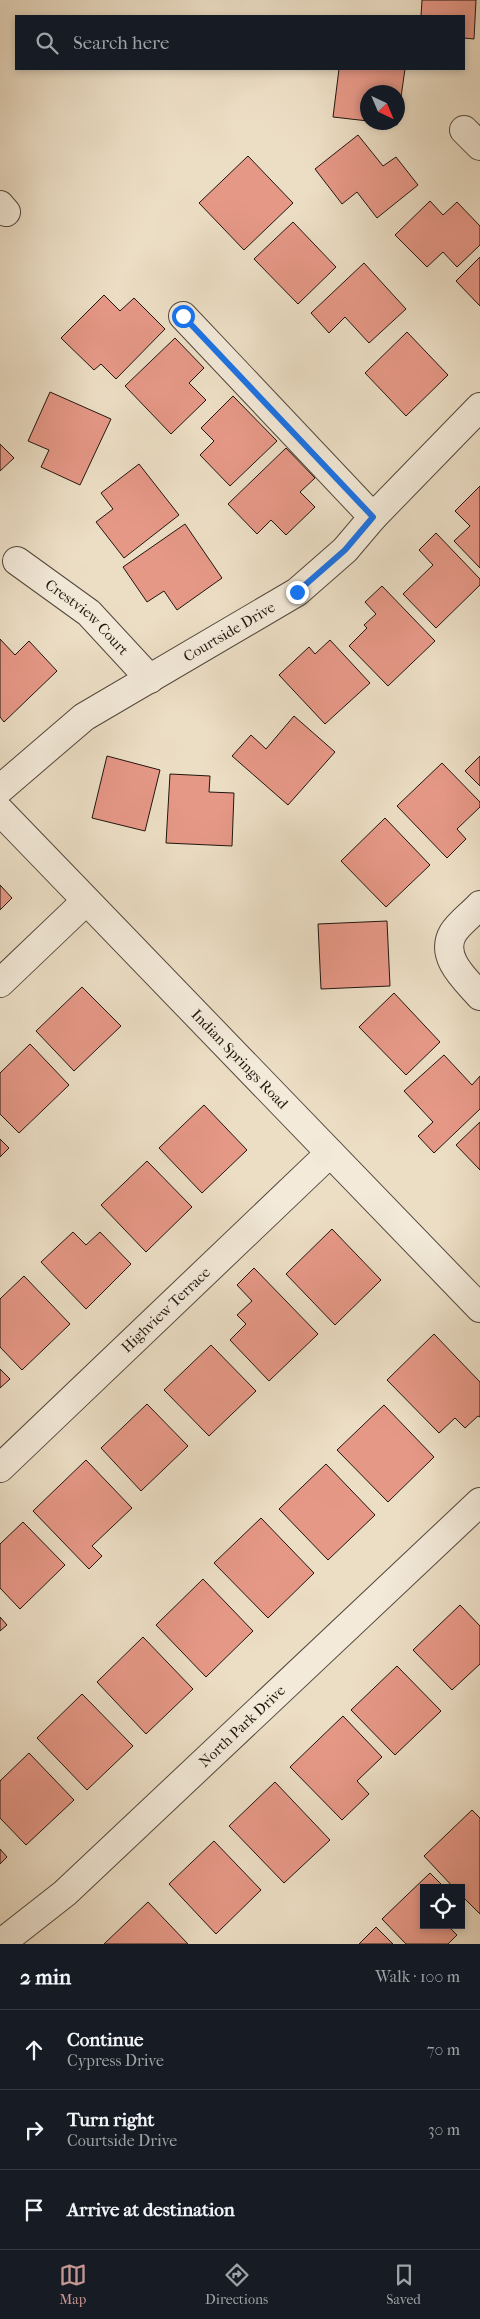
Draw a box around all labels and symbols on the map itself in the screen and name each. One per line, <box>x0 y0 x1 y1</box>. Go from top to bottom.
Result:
north arrow <box>360 85 405 130</box>
route start <box>172 305 195 328</box>
street label: Crestview Court <box>42 575 133 659</box>
route end <box>286 581 309 604</box>
street label: Courtside Drive <box>180 598 279 666</box>
street label: Indian Springs Road <box>188 1006 292 1113</box>
street label: Highview Terrace <box>117 1263 214 1356</box>
street label: North Park Drive <box>195 1681 289 1771</box>

